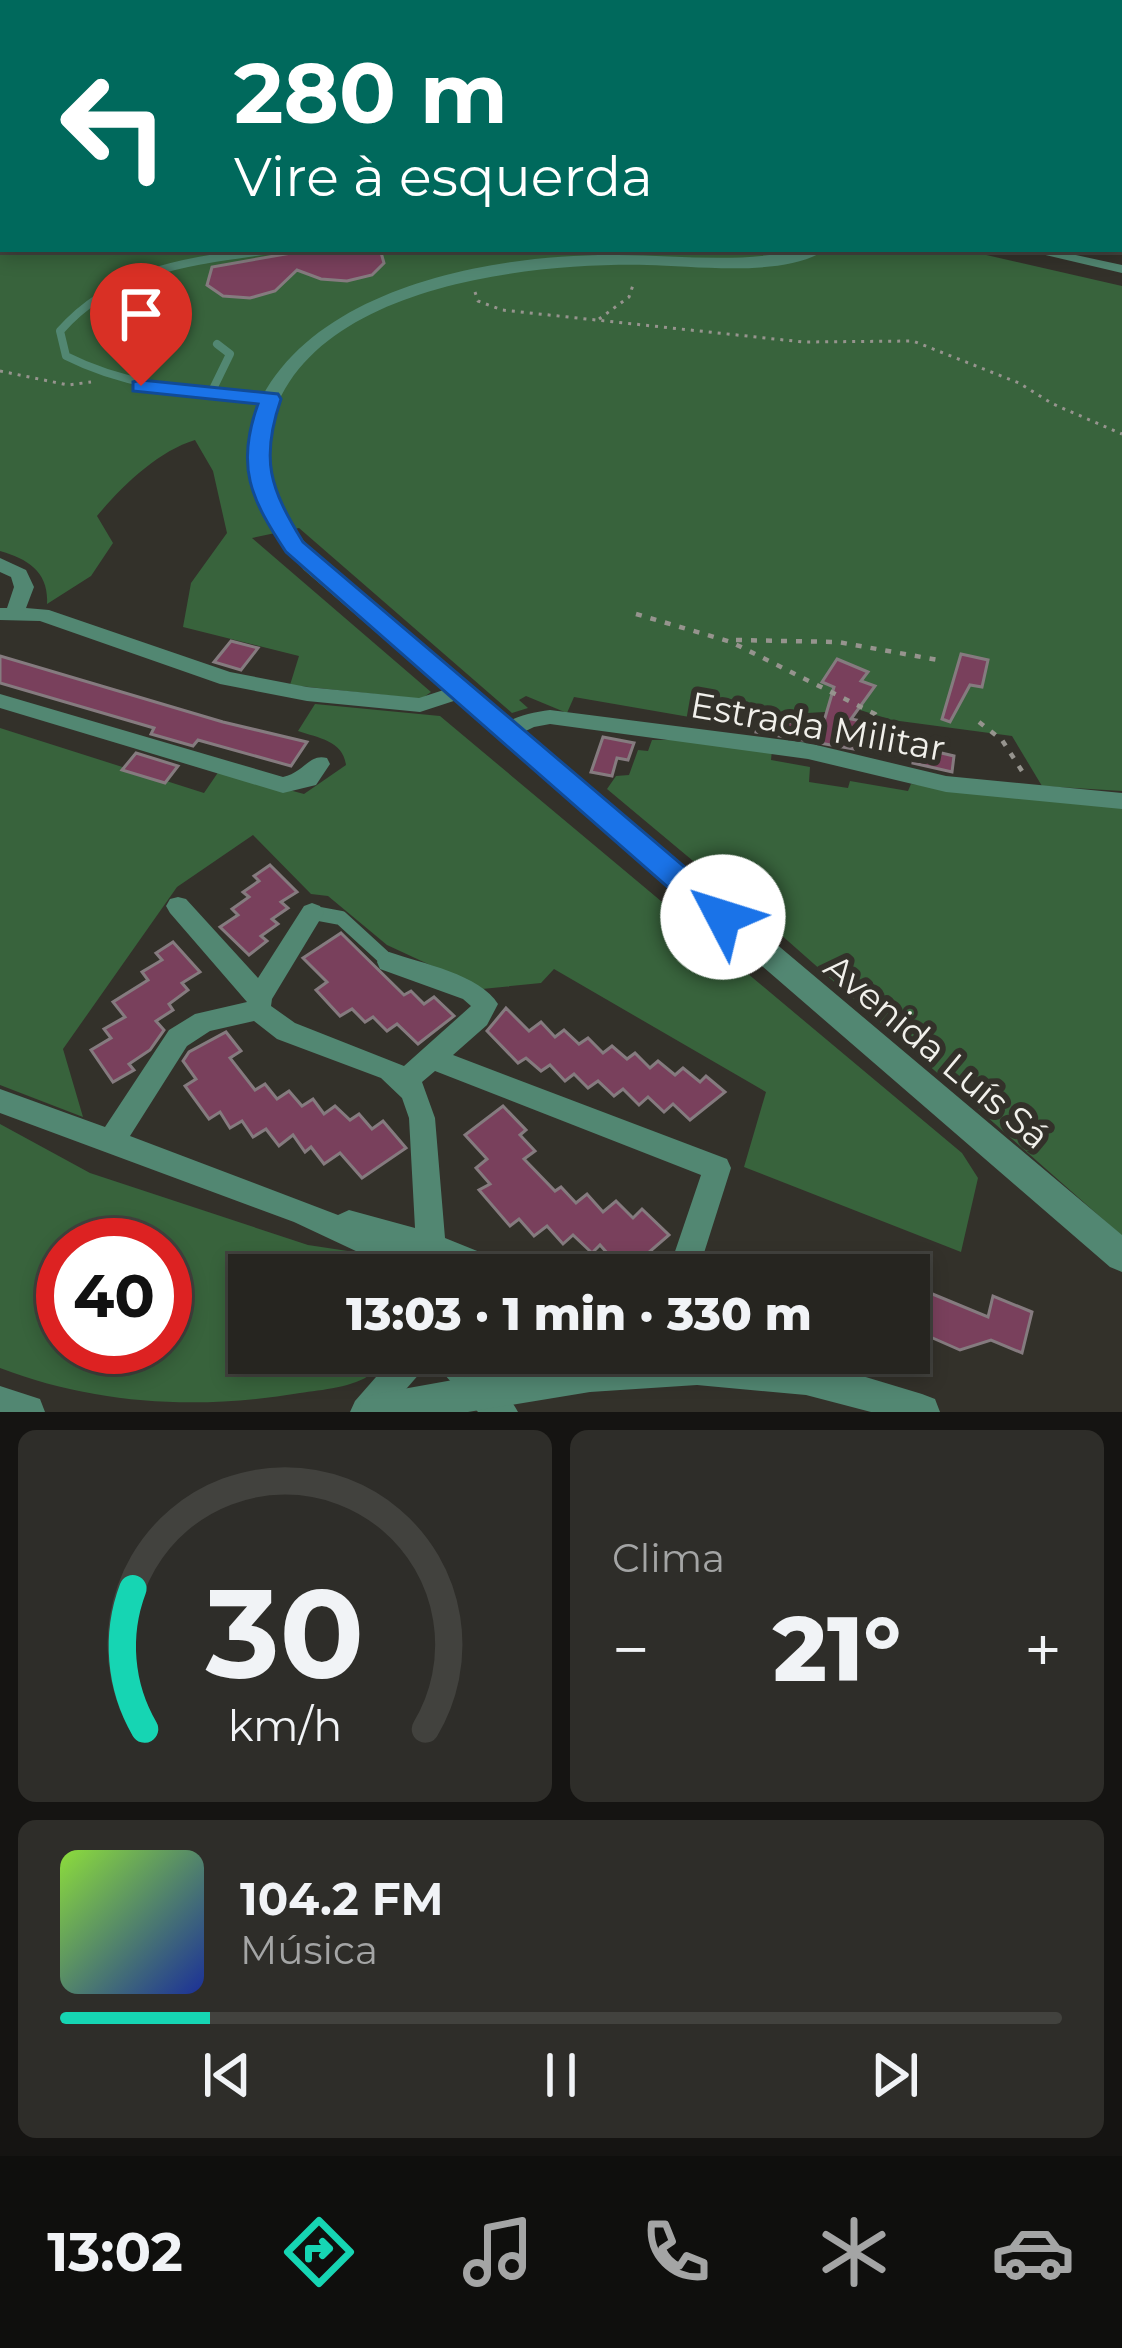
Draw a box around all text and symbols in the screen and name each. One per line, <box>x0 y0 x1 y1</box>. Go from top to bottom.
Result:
text: 280 m <box>234 42 508 144</box>
icon: left <box>36 48 192 204</box>
text: Vire à esquerda <box>234 144 653 210</box>
pin <box>90 263 192 386</box>
icon: arrive <box>108 281 174 347</box>
street label: Estrada Militar <box>687 682 949 770</box>
position arrow <box>660 854 786 980</box>
street label: Avenida Luís Sá <box>816 944 1058 1158</box>
speed limit sign: 40 <box>36 1218 192 1374</box>
text: 13:03 · 1 min · 330 m <box>346 1286 812 1341</box>
text: Clima <box>612 1534 725 1582</box>
text: 30 <box>205 1557 364 1709</box>
text: 21° <box>773 1594 901 1704</box>
text: − <box>612 1609 650 1690</box>
text: + <box>1024 1609 1062 1690</box>
text: km/h <box>228 1699 342 1752</box>
text: 104.2 FM <box>240 1871 443 1926</box>
text: Música <box>240 1926 378 1974</box>
icon: previous <box>194 2042 260 2108</box>
icon: pause <box>528 2042 594 2108</box>
icon: next <box>862 2042 928 2108</box>
icon: directions <box>277 2210 361 2294</box>
icon: music <box>456 2210 540 2294</box>
icon: phone <box>634 2210 718 2294</box>
icon: climate <box>812 2210 896 2294</box>
icon: car <box>991 2210 1075 2294</box>
text: 13:02 <box>47 2219 183 2285</box>

